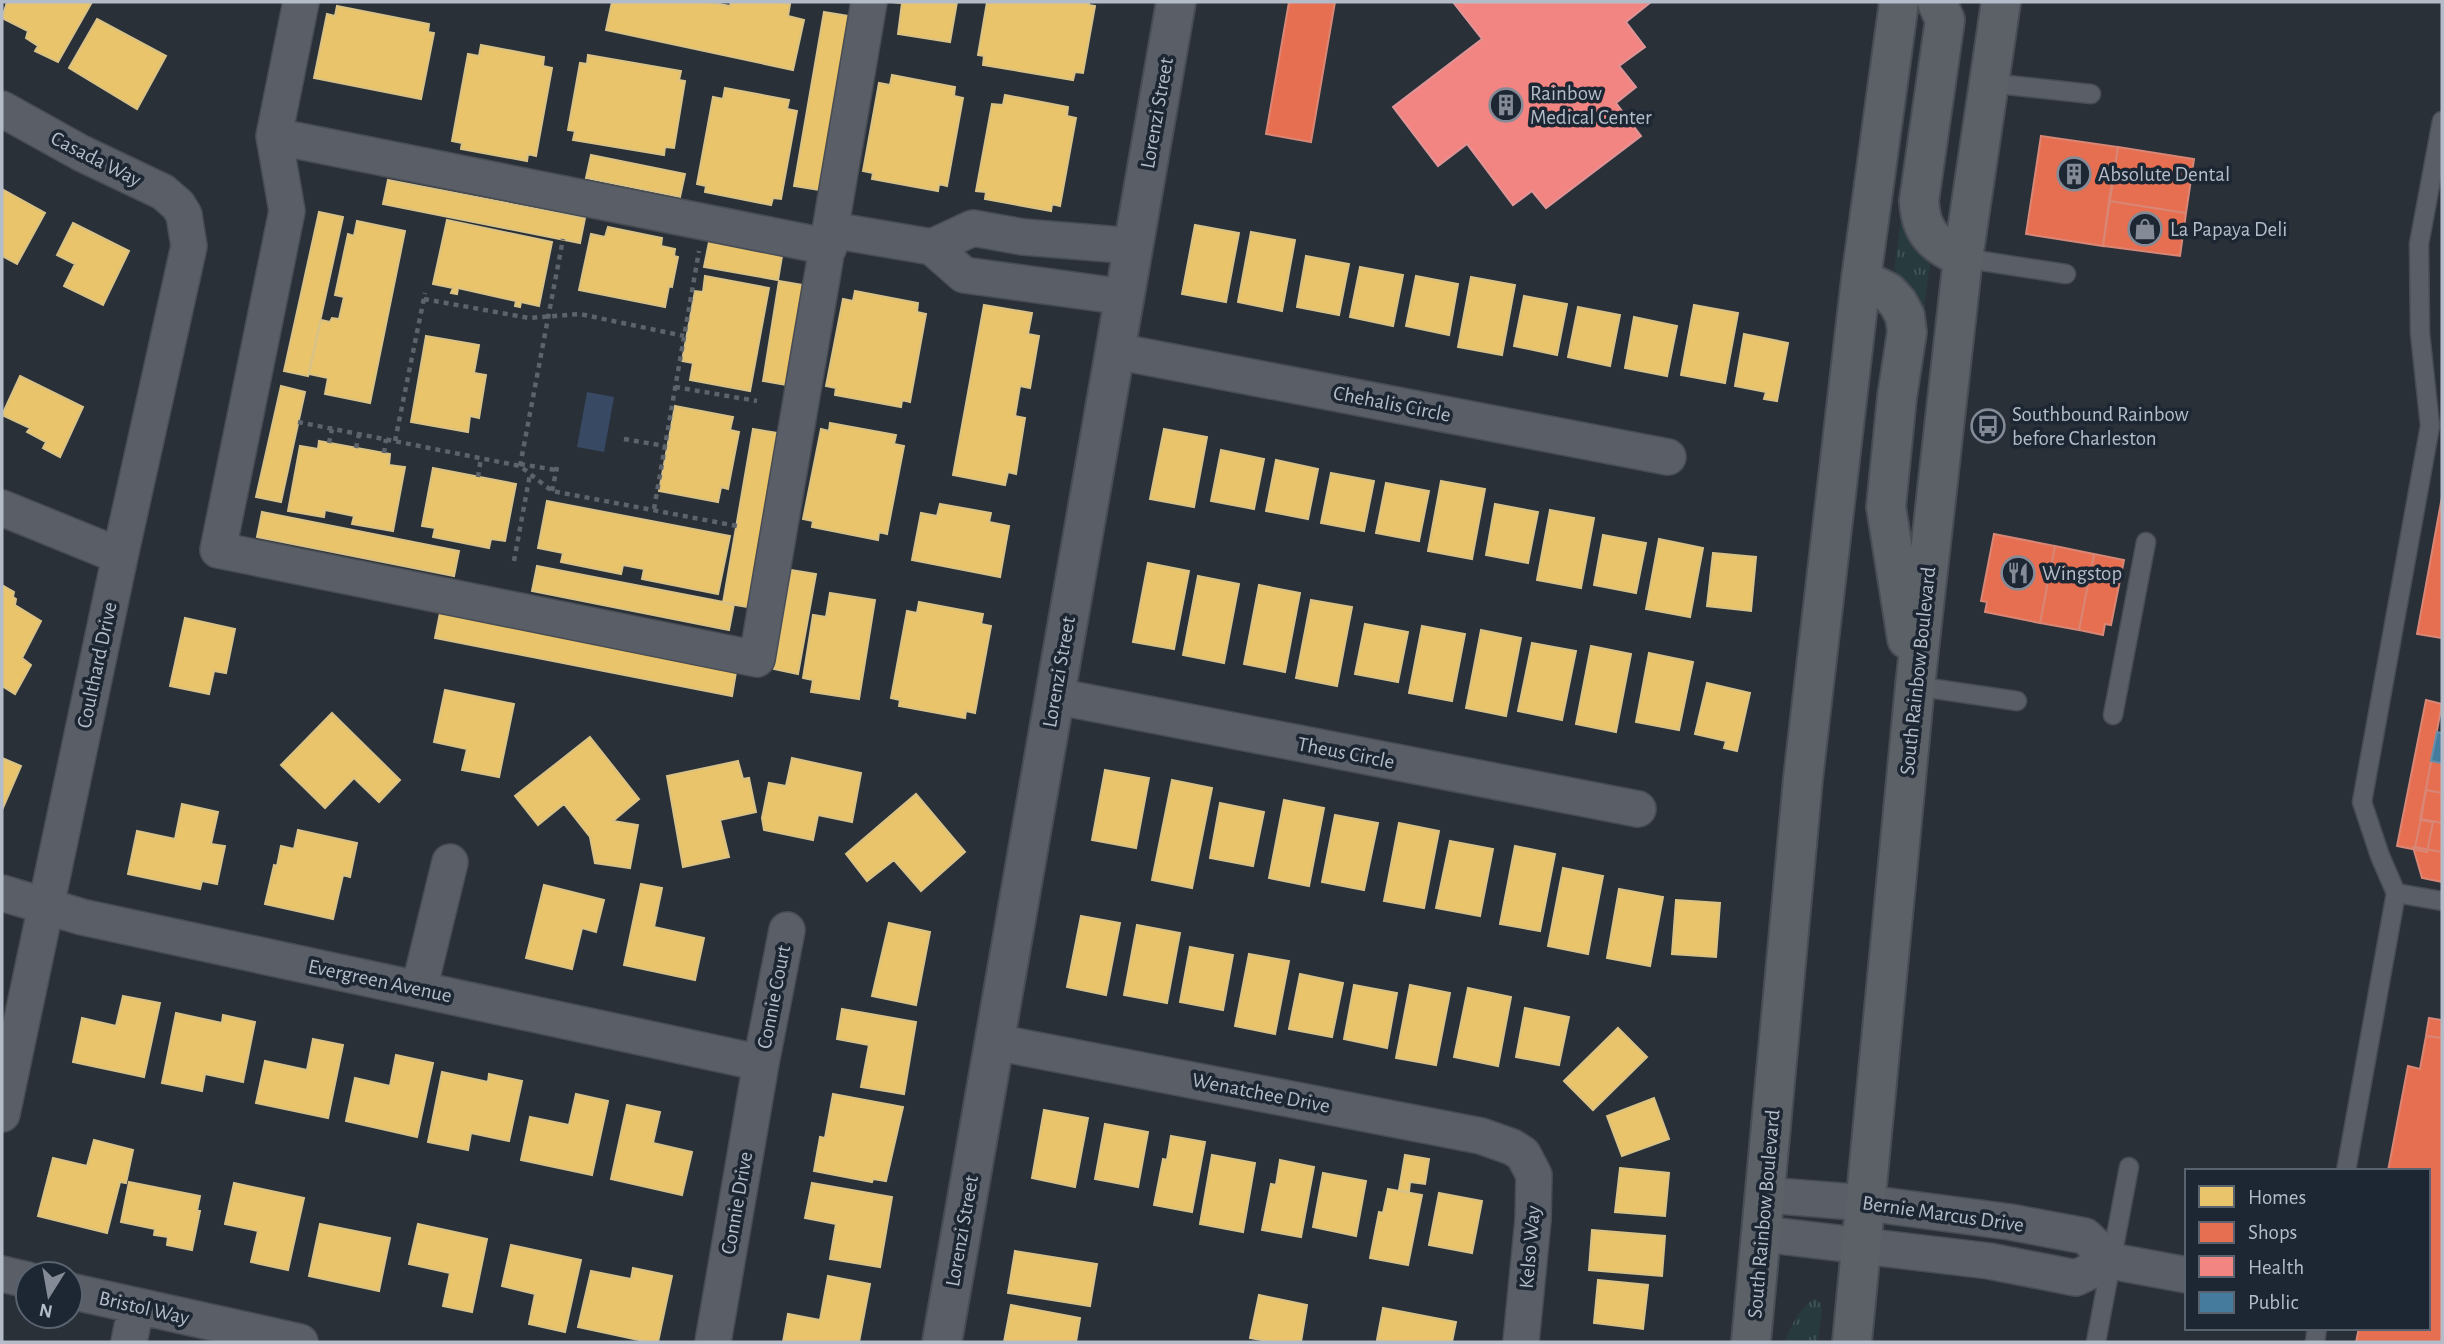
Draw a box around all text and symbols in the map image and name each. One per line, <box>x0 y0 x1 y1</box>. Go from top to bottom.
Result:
street label: Lorenzi Street <box>1137 56 1177 170</box>
place label: Rainbow Medical Center <box>1530 83 1652 128</box>
building icon: Rainbow Medical Center <box>1487 86 1525 124</box>
street label: Casada Way <box>48 127 145 191</box>
building icon: Absolute Dental <box>2055 155 2093 193</box>
place label: Absolute Dental <box>2098 164 2230 185</box>
shop icon: La Papaya Deli <box>2126 210 2164 248</box>
place label: La Papaya Deli <box>2170 219 2287 240</box>
street label: Chehalis Circle <box>1331 382 1453 426</box>
place label: Southbound Rainbow before Charleston <box>2012 404 2189 449</box>
bus stop icon: Southbound Rainbow before Charleston <box>1969 407 2007 445</box>
restaurant icon: Wingstop <box>1999 554 2037 592</box>
place label: Wingstop <box>2042 563 2122 584</box>
street label: South Rainbow Boulevard <box>1897 566 1939 776</box>
street label: Coulthard Drive <box>73 600 121 730</box>
street label: Lorenzi Street <box>1039 615 1079 729</box>
street label: Theus Circle <box>1296 733 1396 773</box>
street label: Connie Court <box>754 943 794 1051</box>
street label: Evergreen Avenue <box>306 956 454 1006</box>
street label: Wenatchee Drive <box>1190 1069 1332 1117</box>
street label: South Rainbow Boulevard <box>1744 1109 1784 1319</box>
street label: Connie Drive <box>718 1150 756 1256</box>
legend <box>2185 1169 2430 1330</box>
street label: Lorenzi Street <box>942 1174 982 1288</box>
text: Homes <box>2248 1187 2306 1208</box>
street label: Bernie Marcus Drive <box>1861 1192 2025 1236</box>
street label: Kelso Way <box>1516 1204 1544 1289</box>
text: Shops <box>2248 1222 2297 1243</box>
text: Health <box>2248 1257 2304 1278</box>
north arrow <box>14 1260 84 1330</box>
street label: Bristol Way <box>97 1287 191 1329</box>
text: Public <box>2248 1292 2298 1313</box>
text: N <box>38 1300 54 1321</box>

